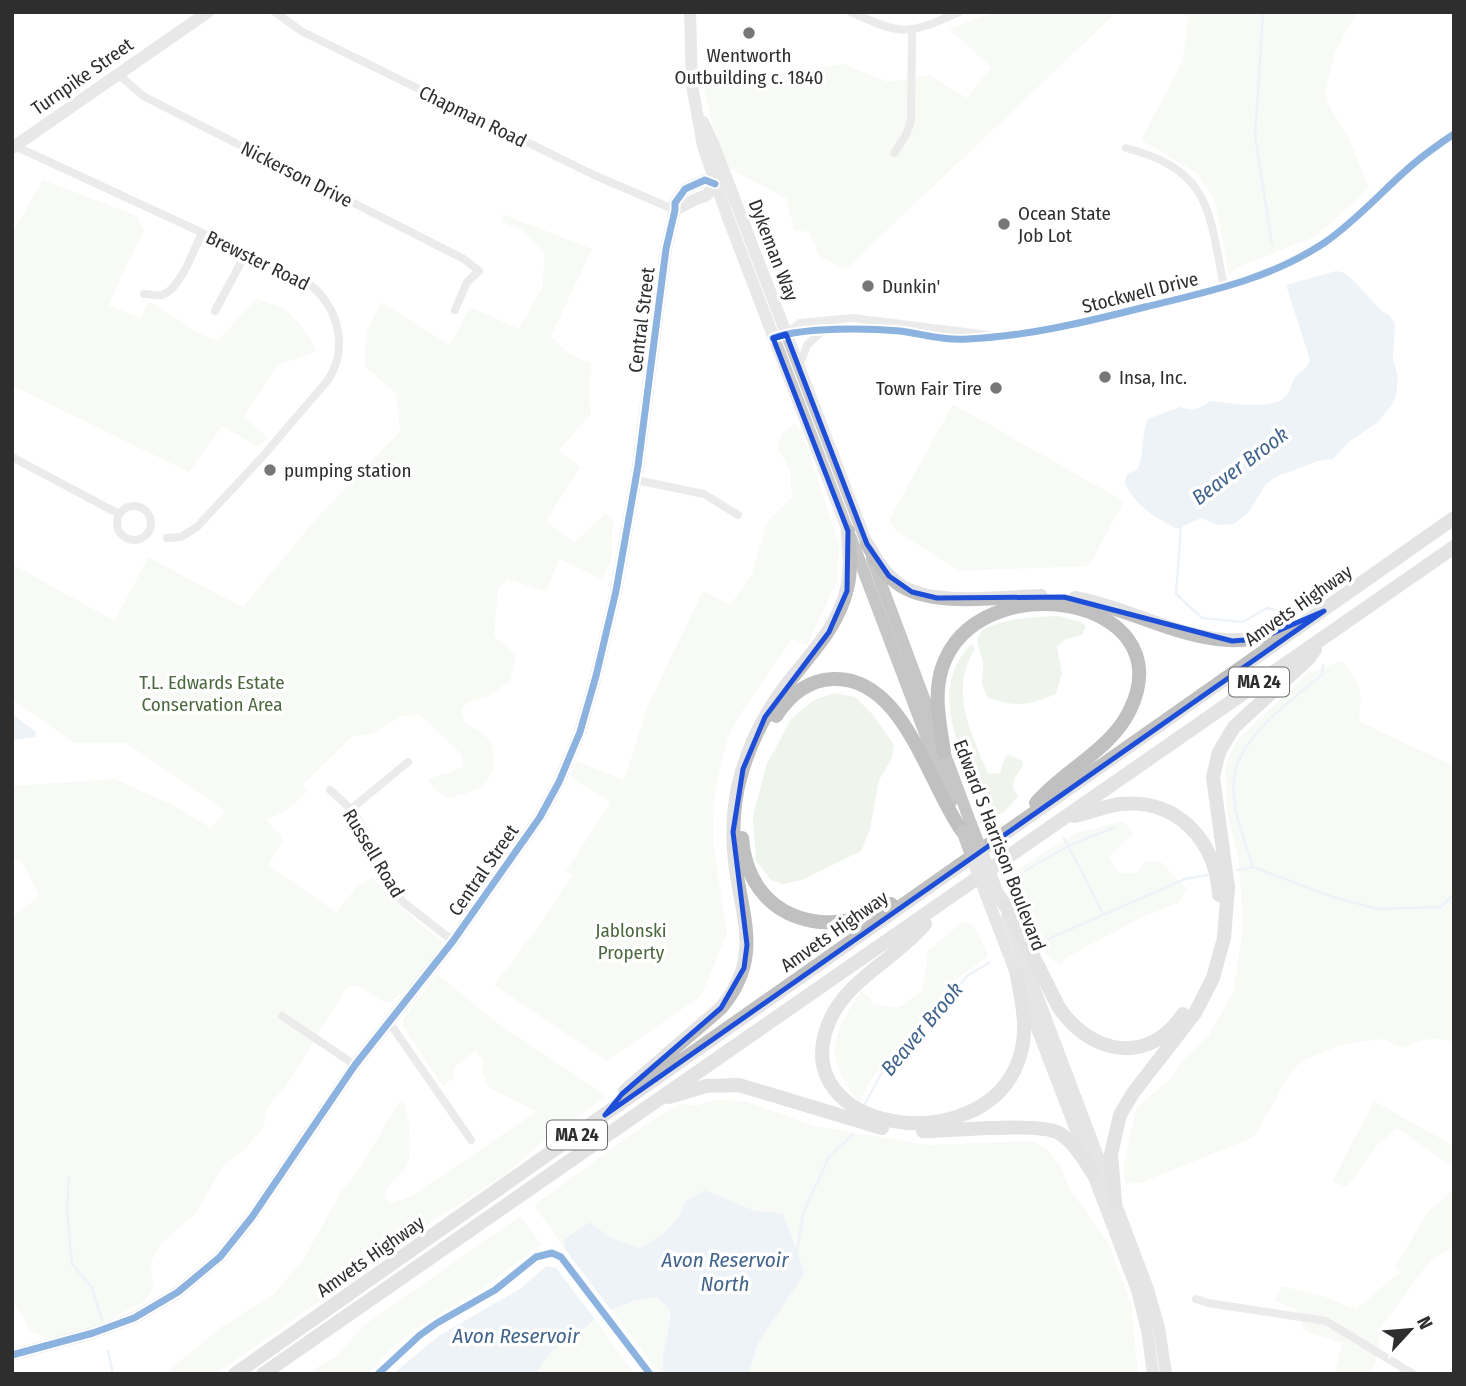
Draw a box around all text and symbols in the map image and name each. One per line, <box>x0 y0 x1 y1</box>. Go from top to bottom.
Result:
marker: Wentworth Outbuilding c. 1840 <box>741 25 757 41</box>
street label: Turnpike Street <box>27 32 138 120</box>
place label: Wentworth Outbuilding c. 1840 <box>674 44 824 89</box>
street label: Chapman Road <box>415 81 530 152</box>
street label: Nickerson Drive <box>237 137 356 212</box>
street label: Dykeman Way <box>744 196 804 305</box>
place label: Ocean State Job Lot <box>1018 202 1111 247</box>
marker: Ocean State Job Lot <box>996 216 1012 232</box>
street label: Brewster Road <box>202 226 313 295</box>
street label: Central Street <box>624 265 659 374</box>
street label: Stockwell Drive <box>1080 267 1201 318</box>
place label: Dunkin' <box>882 275 940 298</box>
marker: Dunkin' <box>860 278 876 294</box>
place label: Insa, Inc. <box>1119 366 1187 389</box>
marker: Insa, Inc. <box>1097 369 1113 385</box>
place label: Town Fair Tire <box>876 377 982 400</box>
marker: Town Fair Tire <box>988 380 1004 396</box>
water label: Beaver Brook <box>1187 421 1293 511</box>
place label: pumping station <box>284 459 411 482</box>
marker: pumping station <box>262 462 278 478</box>
street label: Amvets Highway <box>1240 560 1357 651</box>
road number: MA 24 <box>1229 668 1289 696</box>
park label: T.L. Edwards Estate Conservation Area <box>139 671 285 716</box>
street label: Edward S Harrison Boulevard <box>949 736 1051 954</box>
street label: Russell Road <box>338 805 409 902</box>
street label: Central Street <box>444 820 524 920</box>
street label: Amvets Highway <box>776 886 893 977</box>
park label: Jablonski Property <box>595 919 667 964</box>
water label: Beaver Brook <box>875 977 969 1081</box>
road number: MA 24 <box>547 1120 607 1150</box>
street label: Amvets Highway <box>312 1211 429 1302</box>
water label: Avon Reservoir North <box>661 1247 789 1297</box>
north arrow <box>1375 1295 1445 1365</box>
text: N <box>1412 1313 1438 1333</box>
water label: Avon Reservoir <box>452 1323 580 1349</box>

